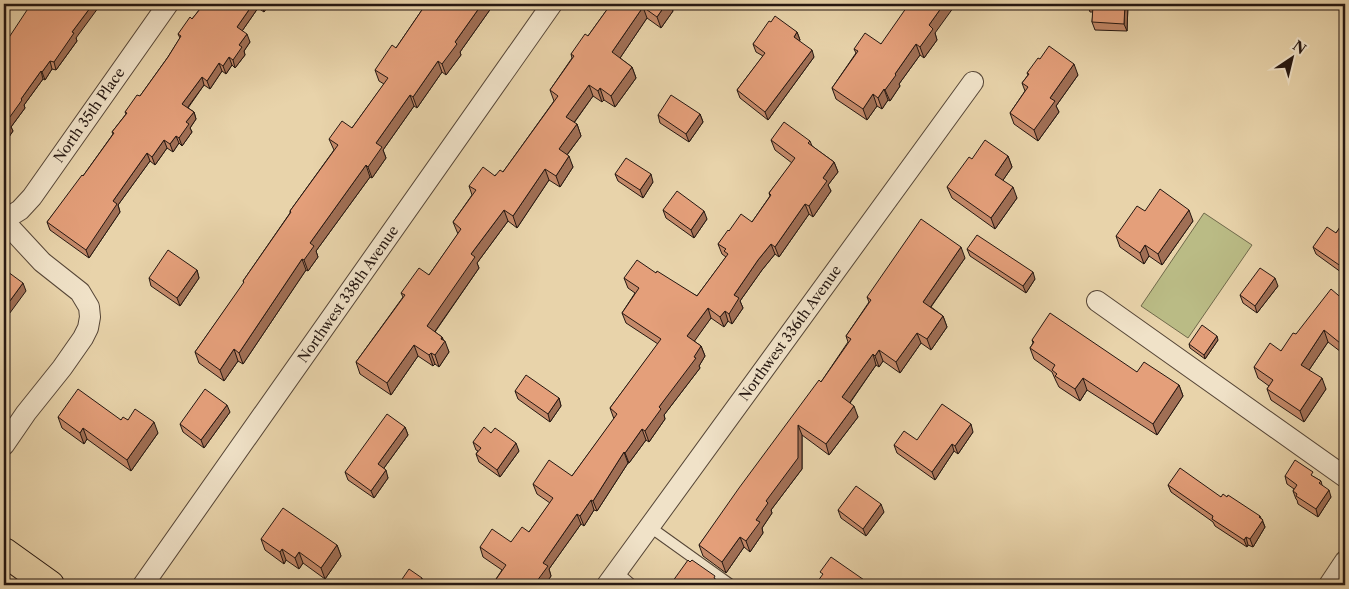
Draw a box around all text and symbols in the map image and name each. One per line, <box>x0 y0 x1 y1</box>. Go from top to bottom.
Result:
north arrow <box>1266 32 1316 82</box>
text: N <box>1289 36 1310 58</box>
street label: North 35th Place <box>50 64 129 166</box>
street label: Northwest 338th Avenue <box>294 222 402 366</box>
street label: Northwest 336th Avenue <box>735 262 845 404</box>

